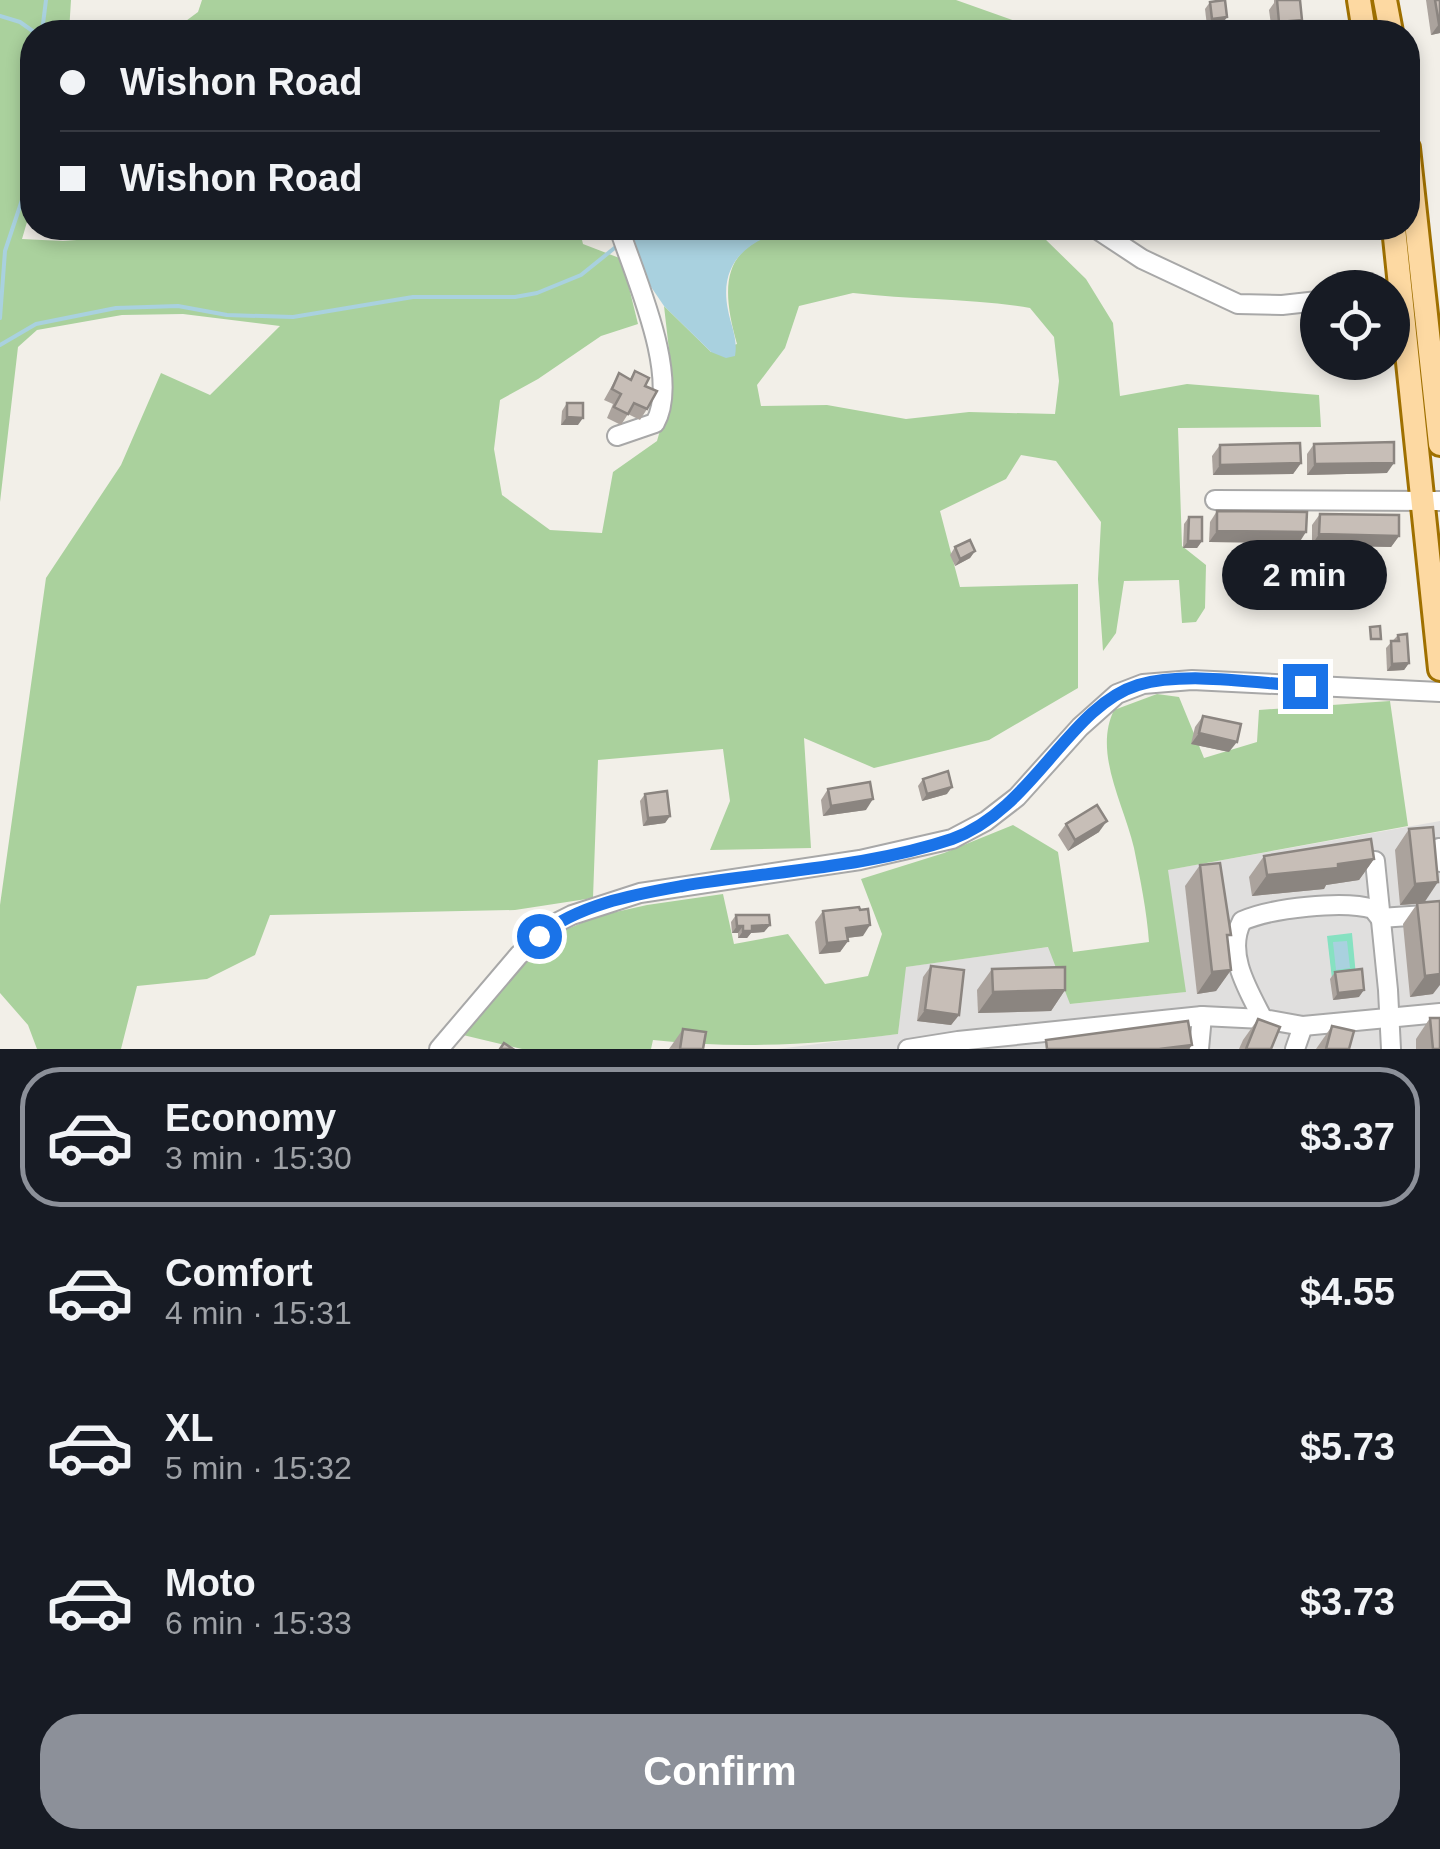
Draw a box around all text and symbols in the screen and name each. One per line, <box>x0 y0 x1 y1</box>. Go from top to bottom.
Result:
text: Wishon Road <box>120 61 362 103</box>
text: Wishon Road <box>120 157 362 199</box>
map controls <box>1300 270 1410 380</box>
button: locate <box>1300 270 1410 380</box>
callout: 2 min <box>1222 541 1388 611</box>
text: 2 min <box>1263 557 1346 593</box>
route end <box>1283 664 1328 709</box>
route start <box>517 914 562 959</box>
icon: car <box>45 1092 135 1182</box>
text: Economy <box>165 1097 336 1139</box>
text: $3.37 <box>1300 1116 1395 1158</box>
text: 3 min · 15:30 <box>165 1140 352 1176</box>
icon: car <box>45 1247 135 1337</box>
text: Comfort <box>165 1252 313 1294</box>
text: $4.55 <box>1300 1271 1395 1313</box>
text: 4 min · 15:31 <box>165 1295 352 1331</box>
icon: car <box>45 1402 135 1492</box>
text: XL <box>165 1407 214 1449</box>
text: $5.73 <box>1300 1426 1395 1468</box>
text: 5 min · 15:32 <box>165 1450 352 1486</box>
icon: car <box>45 1557 135 1647</box>
text: Moto <box>165 1562 256 1604</box>
text: $3.73 <box>1300 1581 1395 1623</box>
text: 6 min · 15:33 <box>165 1605 352 1641</box>
button: Confirm <box>40 1714 1400 1829</box>

